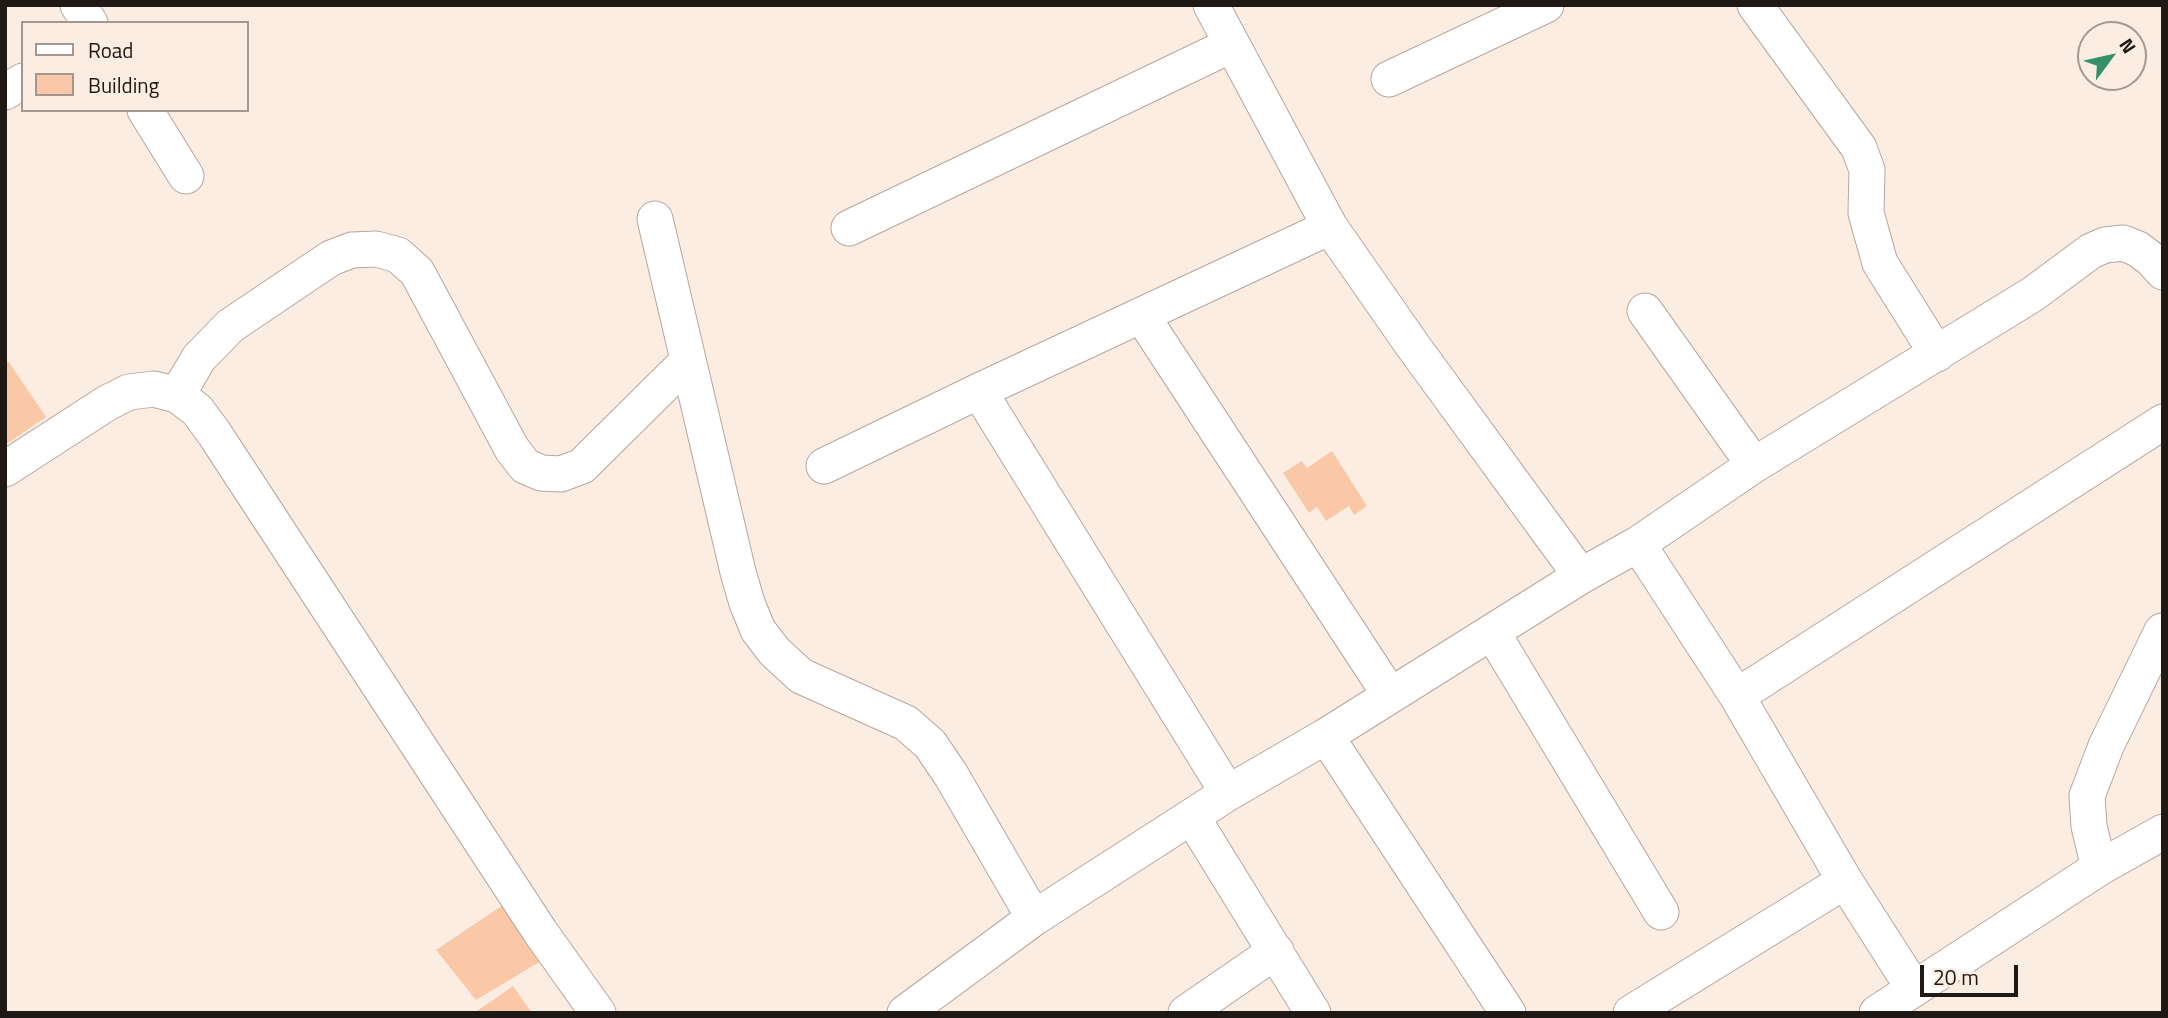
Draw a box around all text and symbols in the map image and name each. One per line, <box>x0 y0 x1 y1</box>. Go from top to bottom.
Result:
legend <box>21 21 248 112</box>
north arrow <box>2077 21 2147 91</box>
text: N <box>2113 32 2144 59</box>
text: Road <box>88 34 133 66</box>
text: Building <box>88 69 159 101</box>
scale bar <box>1923 951 2021 995</box>
text: 20 m <box>1933 961 1979 993</box>

